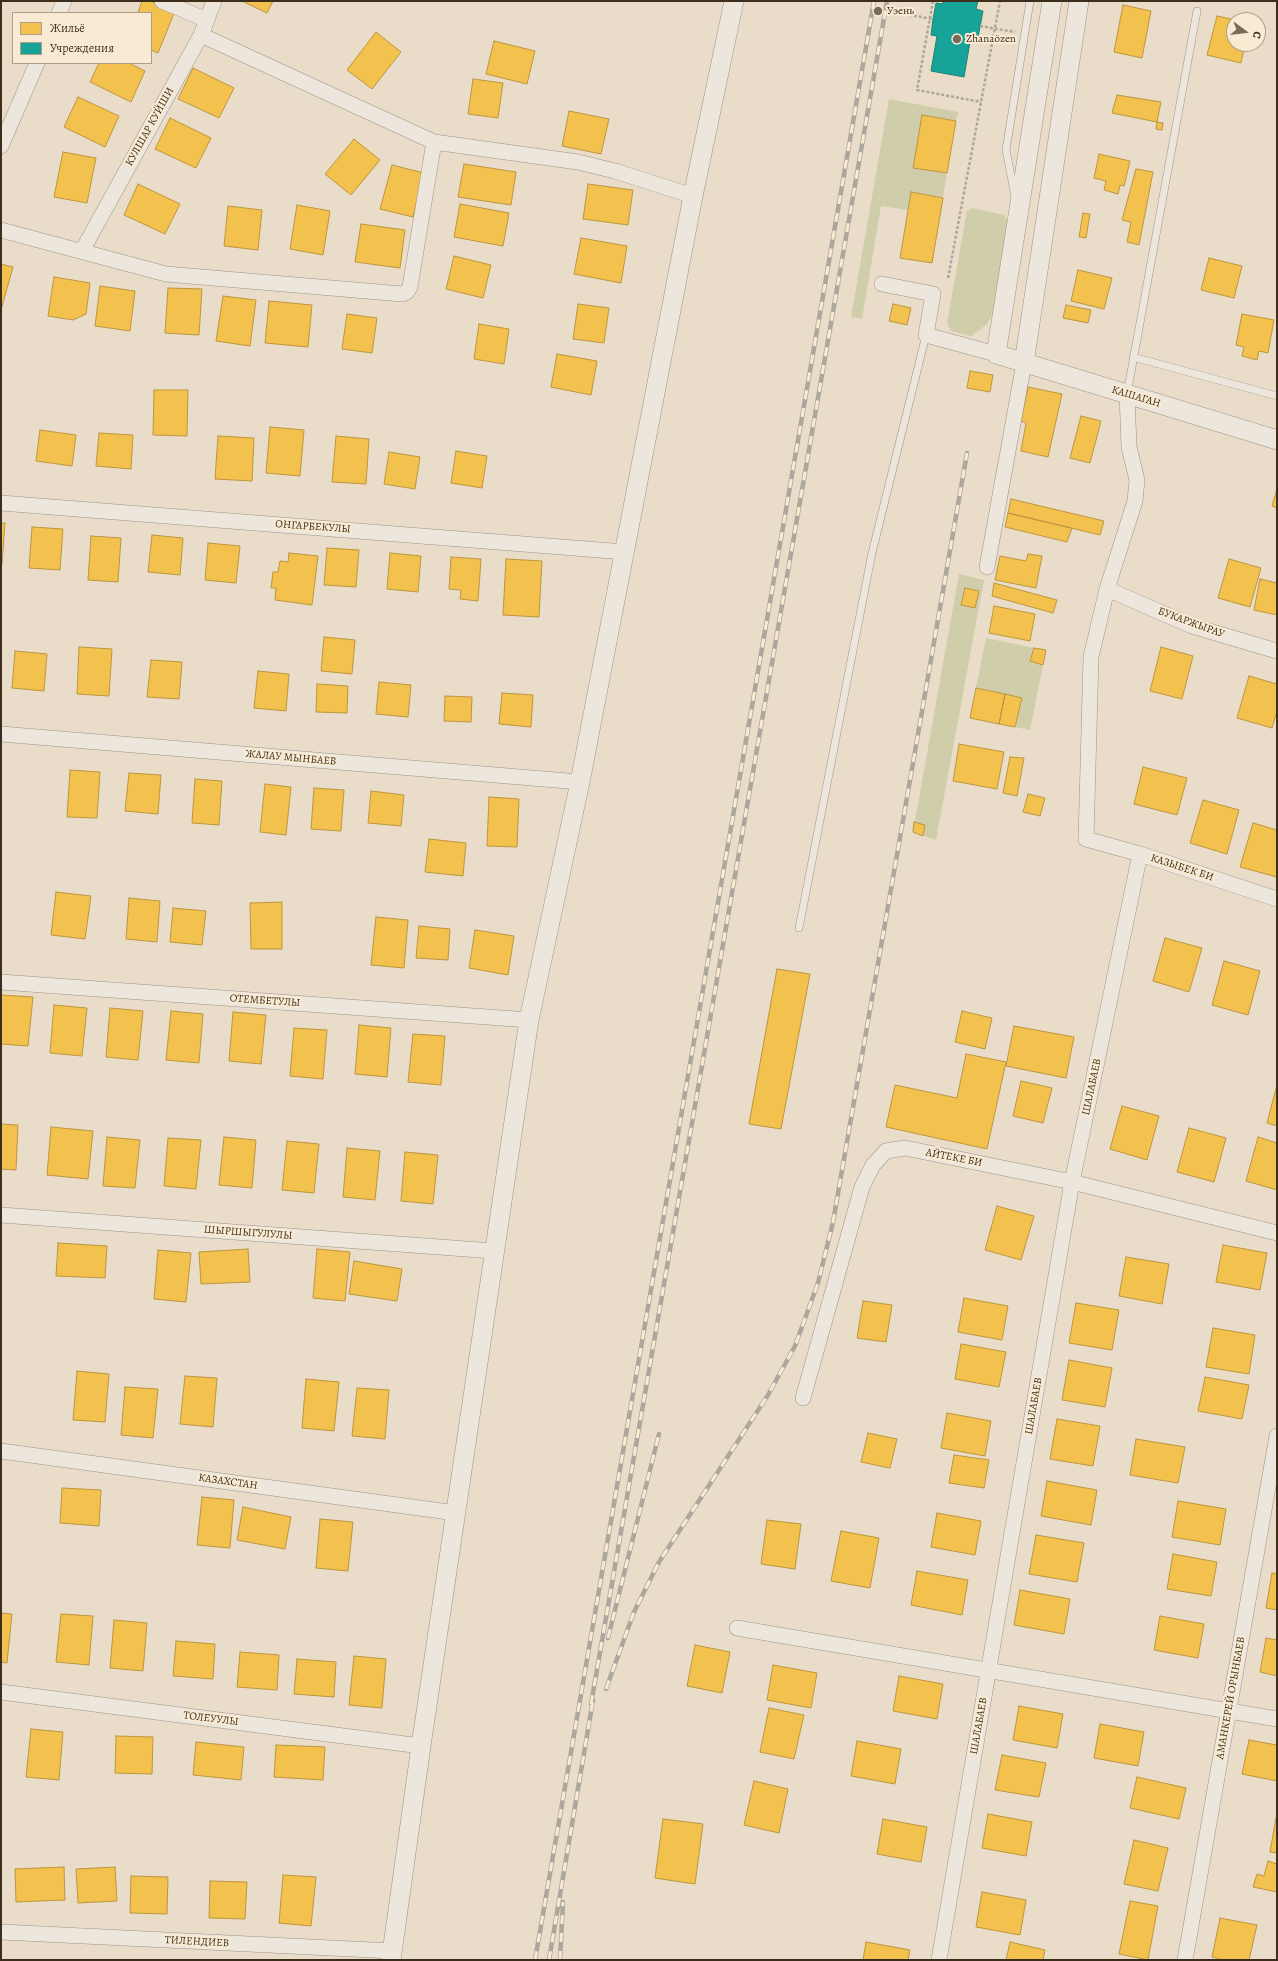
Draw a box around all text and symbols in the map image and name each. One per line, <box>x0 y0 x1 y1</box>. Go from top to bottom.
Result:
place label: Уэень <box>887 4 914 18</box>
marker: Уэень <box>872 5 884 17</box>
legend <box>12 12 152 64</box>
north arrow <box>1226 12 1266 52</box>
text: Жильё <box>50 20 85 36</box>
text: С <box>1249 30 1265 40</box>
place label: Zhanaözen <box>966 32 1016 46</box>
marker: Zhanaözen <box>951 33 963 45</box>
text: Учреждения <box>50 40 114 56</box>
street label: КУЛШАР КУЙШИ <box>123 85 177 169</box>
street label: КАШАГАН <box>1110 383 1162 411</box>
street label: ОНГАРБЕКУЛЫ <box>275 518 351 536</box>
street label: БУКАРЖЫРАУ <box>1156 605 1226 641</box>
street label: ЖАЛАУ МЫНБАЕВ <box>245 747 337 769</box>
street label: КАЗЫБЕК БИ <box>1149 852 1215 884</box>
street label: ОТЕМБЕТУЛЫ <box>229 992 301 1010</box>
street label: ШАЛАБАЕВ <box>1080 1057 1104 1117</box>
street label: АЙТЕКЕ БИ <box>925 1146 983 1170</box>
street label: ШЫРШЫГУЛУЛЫ <box>203 1223 293 1243</box>
street label: ШАЛАБАЕВ <box>1022 1376 1046 1436</box>
street label: КАЗАХСТАН <box>198 1471 258 1493</box>
street label: АМАНКЕРЕЙ ОРЫНБАЕВ <box>1214 1636 1248 1760</box>
street label: ШАЛАБАЕВ <box>967 1696 991 1756</box>
street label: ТОЛЕУУЛЫ <box>183 1709 239 1729</box>
street label: ТИЛЕНДИЕВ <box>164 1934 230 1950</box>

